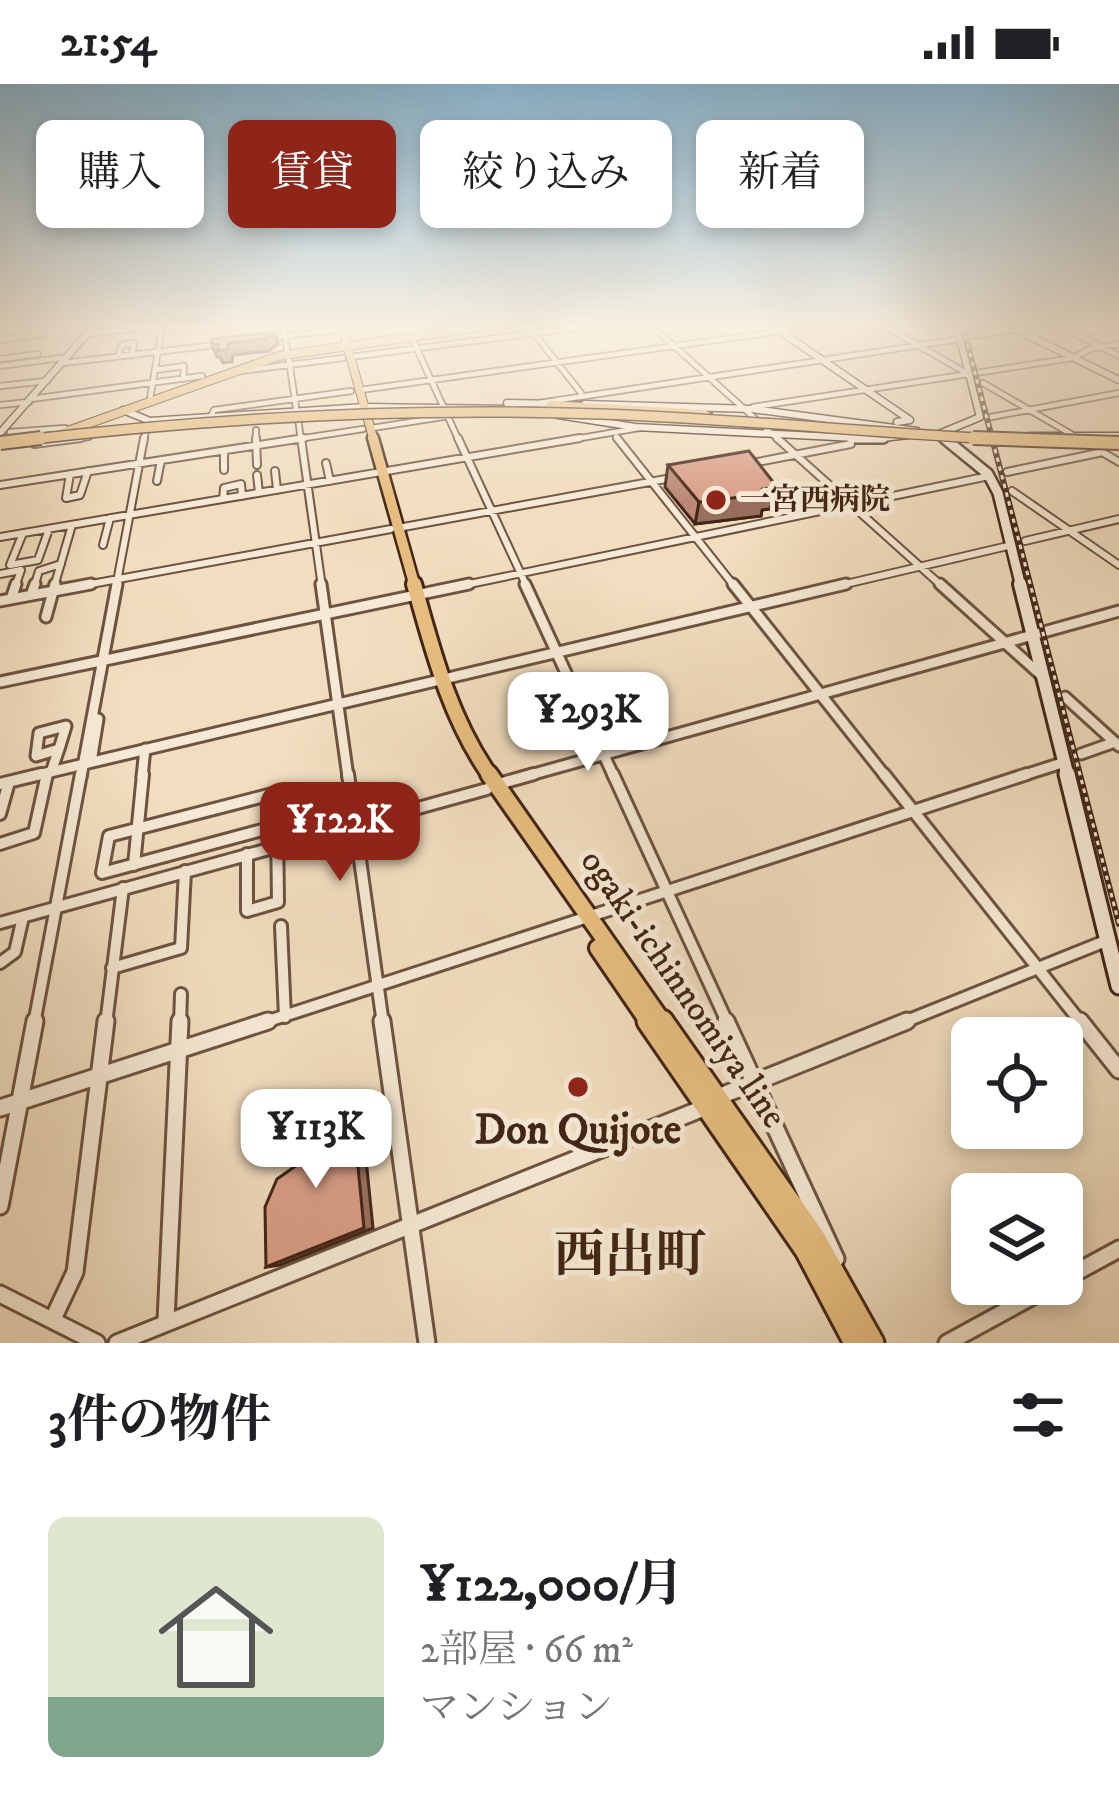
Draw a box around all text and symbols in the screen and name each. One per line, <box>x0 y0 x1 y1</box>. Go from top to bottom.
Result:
text: 21:54 <box>60 14 156 70</box>
chip: 購入 <box>36 120 204 228</box>
chip: 賃貸 <box>228 120 396 228</box>
chip: 絞り込み <box>420 120 672 228</box>
chip: 新着 <box>696 120 864 228</box>
place label: 一宮西病院 <box>740 482 890 519</box>
marker: 一宮西病院 <box>703 487 729 513</box>
pin: ¥293K <box>504 672 672 774</box>
text: ¥293K <box>535 686 641 735</box>
pin: ¥122K <box>256 782 424 884</box>
text: ¥122K <box>287 796 393 845</box>
street label: ogaki-ichinnomiya line <box>570 841 796 1137</box>
map controls <box>951 1017 1083 1305</box>
button: locate <box>951 1017 1083 1149</box>
marker: Don Quijote <box>565 1074 591 1100</box>
pin: ¥113K <box>232 1089 400 1191</box>
text: ¥113K <box>268 1103 364 1152</box>
place label: Don Quijote <box>475 1105 681 1157</box>
button: layers <box>951 1173 1083 1305</box>
district label: 西出町 <box>553 1224 707 1288</box>
icon: filters <box>1005 1382 1071 1448</box>
text: 3件の物件 <box>48 1389 271 1453</box>
text: ¥122,000/月 <box>420 1553 685 1617</box>
icon: home <box>144 1565 288 1709</box>
text: 2部屋 · 66 m² <box>420 1626 633 1675</box>
text: マンション <box>420 1684 613 1733</box>

